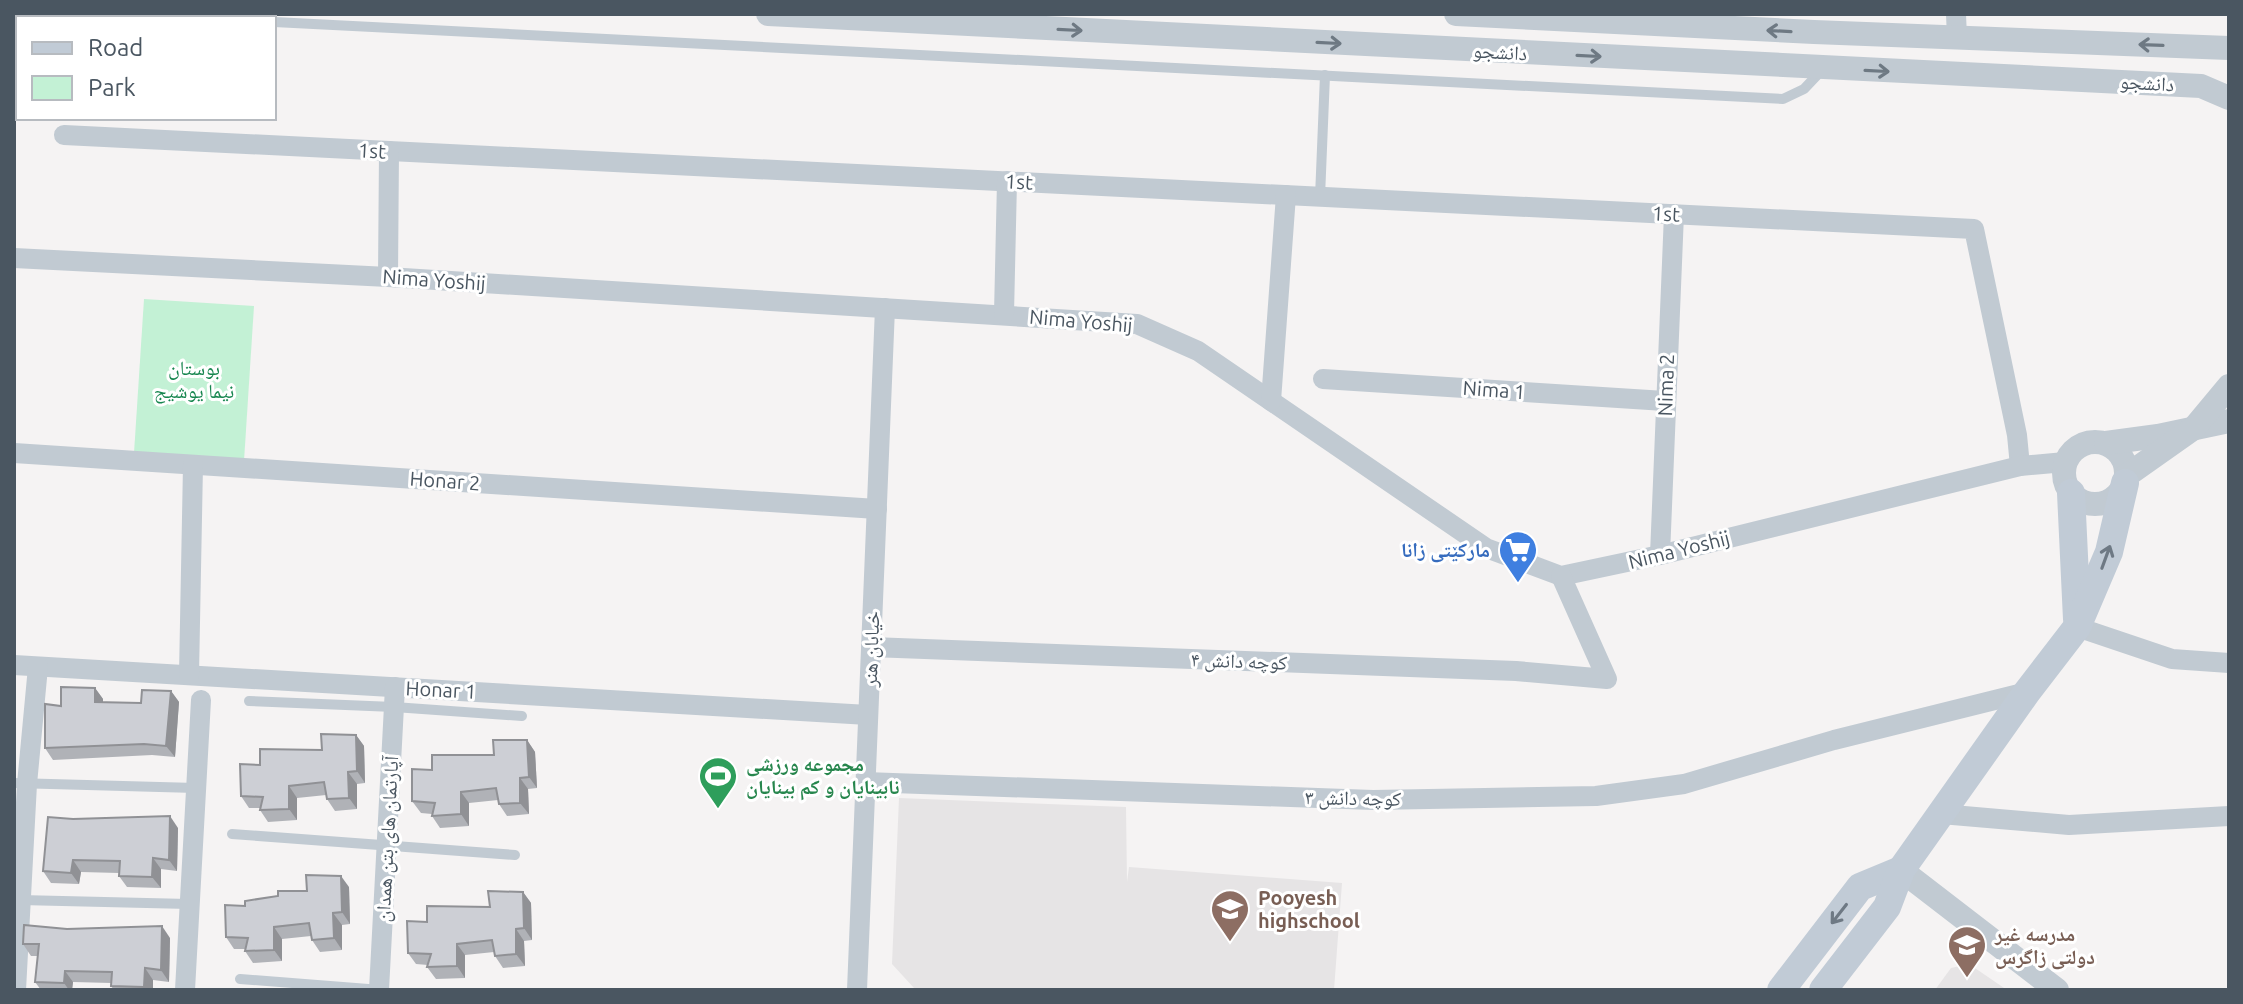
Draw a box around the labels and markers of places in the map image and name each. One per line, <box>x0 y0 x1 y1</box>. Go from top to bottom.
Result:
supermarket icon: مارکێتی زانا <box>1497 529 1539 584</box>
place label: مارکێتی زانا <box>1401 538 1490 563</box>
place label: مجموعه ورزشی نابینایان و کم بینایان <box>746 752 899 801</box>
sports icon: مجموعه ورزشی نابینایان و کم بینایان <box>697 755 739 810</box>
place label: Pooyesh highschool <box>1258 886 1360 932</box>
school or university icon: Pooyesh highschool <box>1209 888 1251 943</box>
place label: مدرسه غیر دولتی زاگرس <box>1994 922 2095 970</box>
school or university icon: مدرسه غیر دولتی زاگرس <box>1946 924 1988 979</box>

